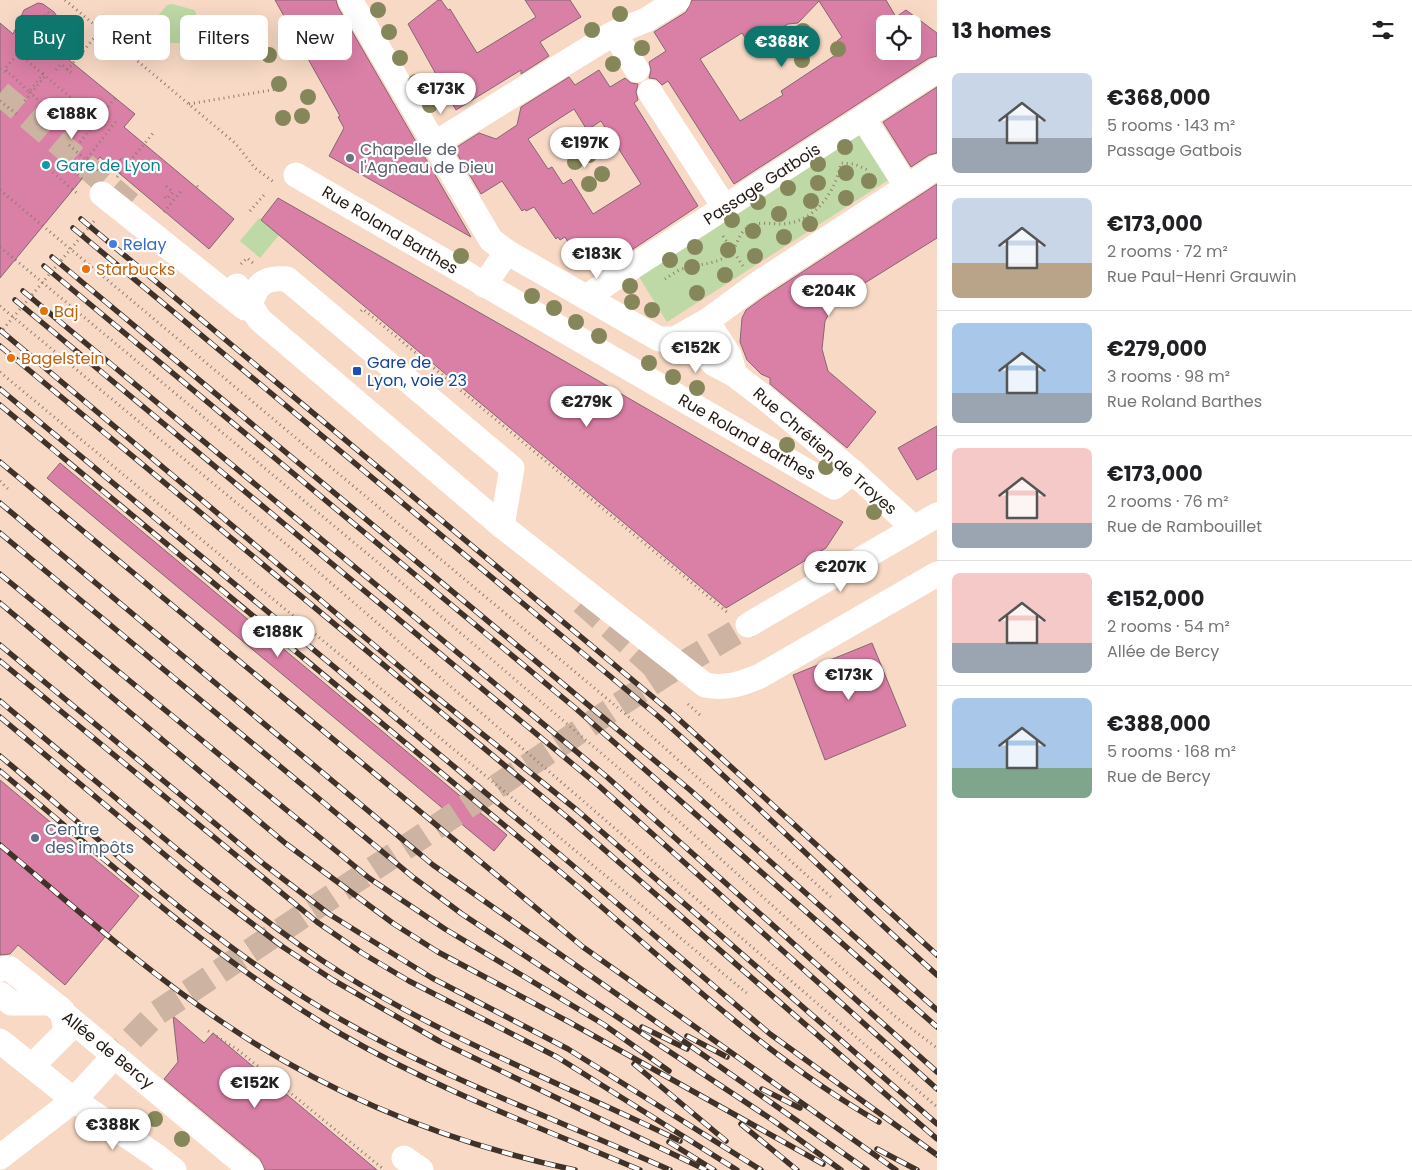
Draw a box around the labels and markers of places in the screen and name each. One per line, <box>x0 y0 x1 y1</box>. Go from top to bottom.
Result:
pin: €368K <box>747 26 817 68</box>
pin: €173K <box>406 72 476 115</box>
pin: €188K <box>37 98 107 140</box>
pin: €197K <box>550 126 620 169</box>
place label: Chapelle de l'Agneau de Dieu <box>360 138 494 179</box>
marker: Chapelle de l'Agneau de Dieu <box>344 152 356 164</box>
place label: Gare de Lyon <box>56 154 161 177</box>
marker: Gare de Lyon <box>40 159 52 171</box>
place label: Relay <box>123 233 166 256</box>
marker: Relay <box>107 238 119 250</box>
pin: €183K <box>562 238 632 280</box>
place label: Starbucks <box>96 258 175 281</box>
marker: Starbucks <box>80 263 92 275</box>
pin: €204K <box>794 274 864 317</box>
place label: Baj <box>54 300 79 323</box>
marker: Baj <box>38 305 50 317</box>
pin: €152K <box>661 332 731 374</box>
place label: Bagelstein <box>21 347 105 370</box>
place label: Gare de Lyon, voie 23 <box>367 351 467 392</box>
marker: Bagelstein <box>5 352 17 364</box>
marker: Gare de Lyon, voie 23 <box>351 365 363 377</box>
pin: €279K <box>552 386 622 428</box>
pin: €207K <box>806 550 876 593</box>
pin: €188K <box>243 616 313 658</box>
pin: €173K <box>814 658 884 701</box>
place label: Centre des impôts <box>45 818 134 859</box>
marker: Centre des impôts <box>29 832 41 844</box>
pin: €152K <box>220 1066 290 1109</box>
pin: €388K <box>78 1108 148 1151</box>

